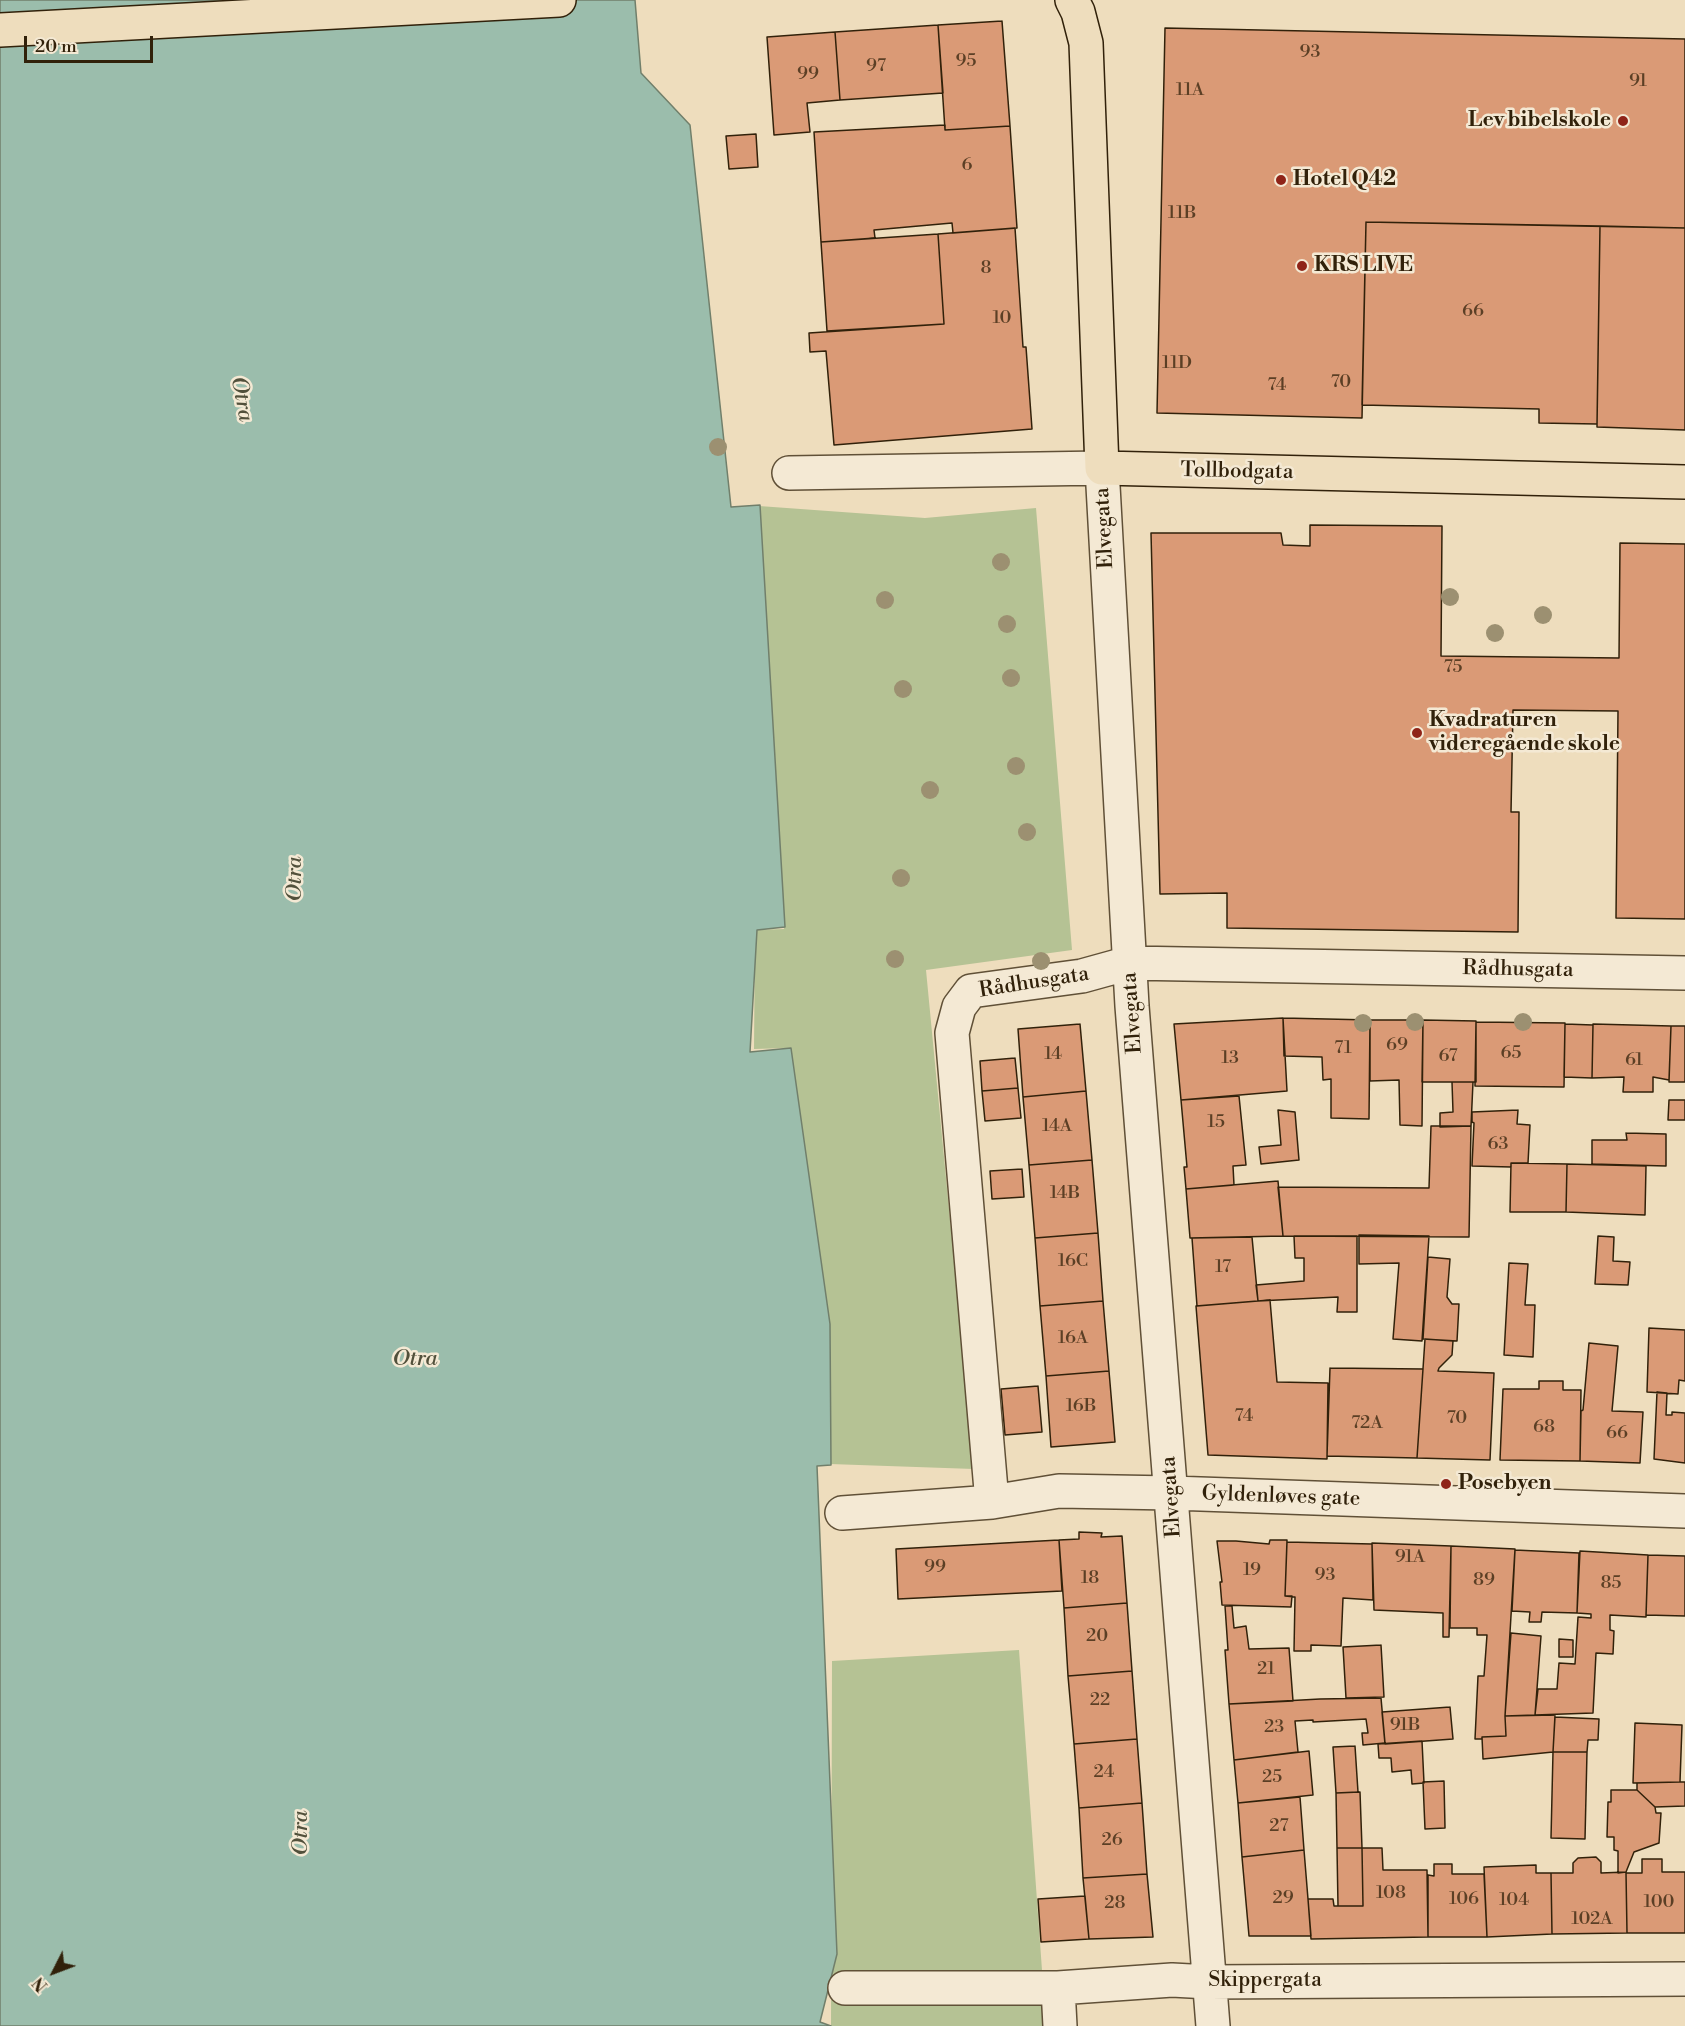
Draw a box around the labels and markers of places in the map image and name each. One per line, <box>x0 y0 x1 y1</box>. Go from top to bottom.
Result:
place label: Lev bibelskole <box>1468 108 1611 134</box>
marker: Lev bibelskole <box>1616 114 1630 128</box>
place label: Hotel Q42 <box>1293 167 1396 193</box>
marker: Hotel Q42 <box>1274 173 1288 187</box>
place label: KRS LIVE <box>1314 253 1413 279</box>
marker: KRS LIVE <box>1295 259 1309 273</box>
place label: Kvadraturen videregående skole <box>1429 708 1620 758</box>
marker: Kvadraturen videregående skole <box>1410 726 1424 740</box>
place label: Posebyen <box>1458 1471 1551 1497</box>
marker: Posebyen <box>1439 1477 1453 1491</box>

